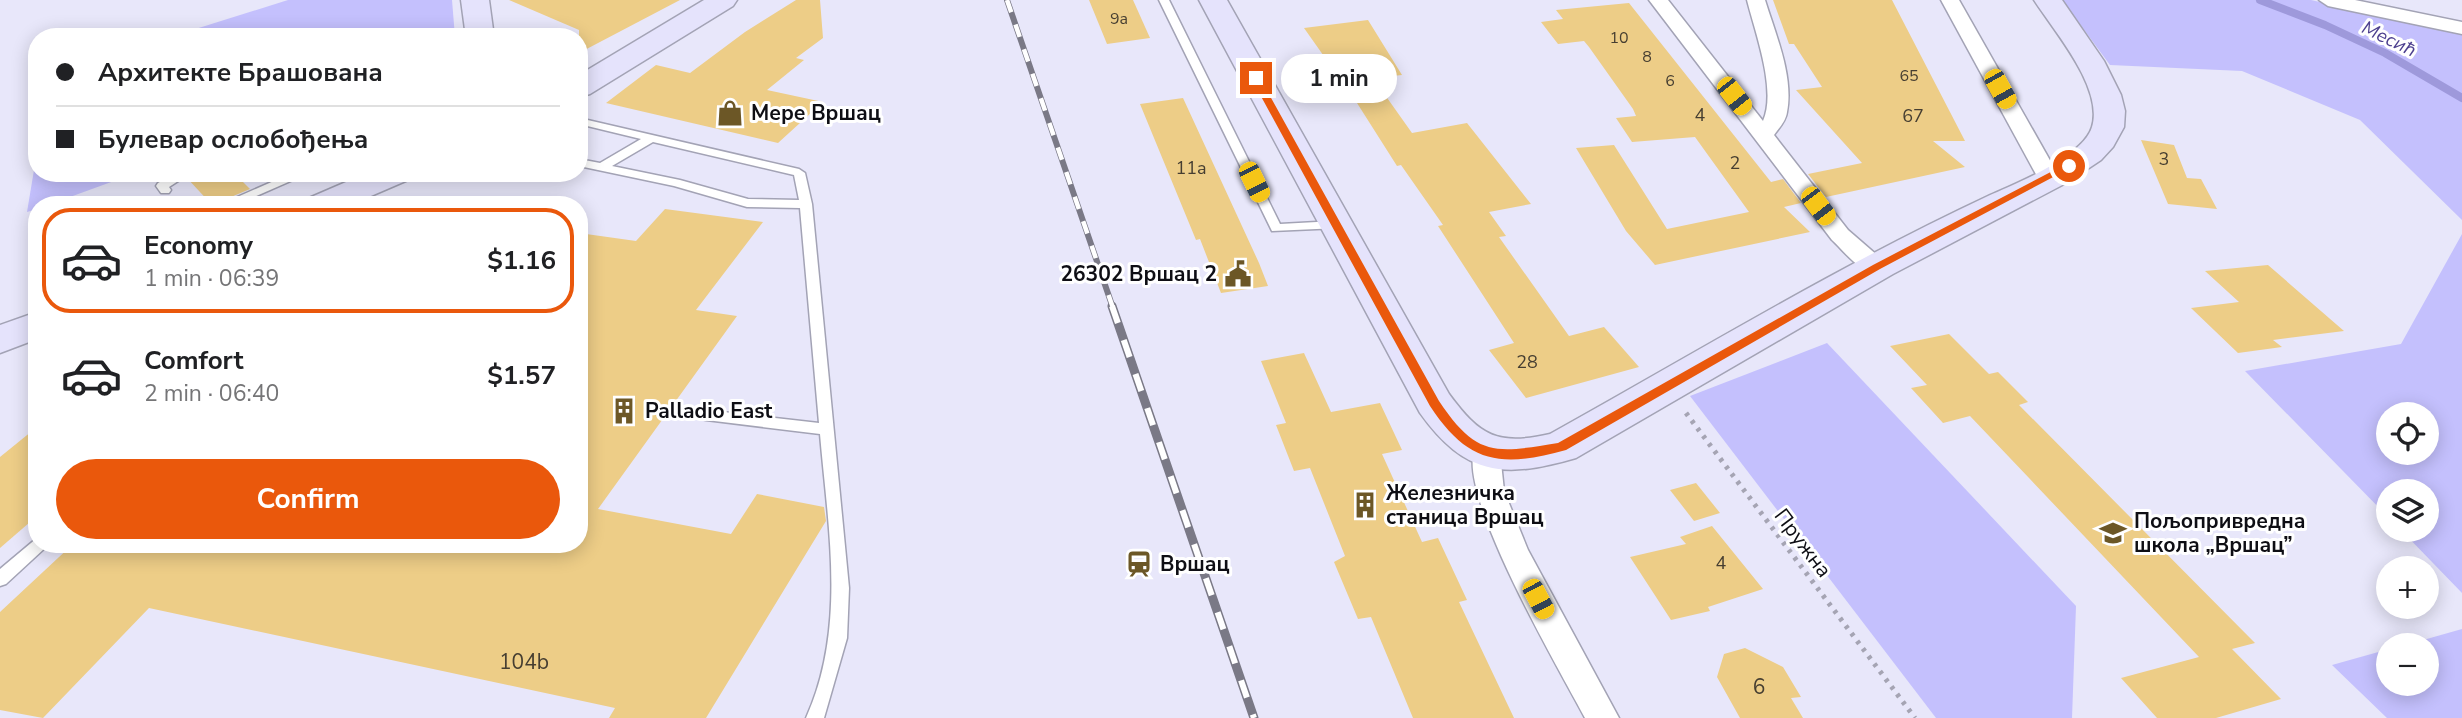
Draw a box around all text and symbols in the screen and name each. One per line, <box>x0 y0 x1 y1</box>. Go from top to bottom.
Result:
house number: 9a <box>1110 8 1128 30</box>
water label: Месић <box>2357 15 2421 63</box>
house number: 10 <box>1609 27 1629 49</box>
house number: 8 <box>1642 46 1652 68</box>
callout: 1 min <box>1280 54 1396 102</box>
text: Архитекте Брашована <box>98 55 383 90</box>
route end <box>1240 62 1272 94</box>
text: 1 min <box>1309 63 1369 94</box>
house number: 65 <box>1899 65 1919 87</box>
car <box>1981 66 2020 112</box>
house number: 6 <box>1665 70 1675 92</box>
car <box>1713 73 1756 119</box>
shop icon: Мере Вршац <box>715 98 745 128</box>
place label: Мере Вршац <box>751 99 881 127</box>
house number: 4 <box>1695 103 1706 127</box>
house number: 67 <box>1902 104 1924 128</box>
text: Булевар ослобођења <box>98 122 368 157</box>
house number: 3 <box>2159 147 2169 171</box>
route start <box>2053 150 2085 182</box>
house number: 2 <box>1730 151 1740 175</box>
house number: 11a <box>1175 156 1207 180</box>
car <box>1236 159 1273 205</box>
car <box>1797 183 1840 229</box>
text: Economy <box>144 228 253 263</box>
icon: car <box>60 229 123 292</box>
text: $1.16 <box>487 243 556 278</box>
public building icon: 26302 Вршац 2 <box>1223 259 1253 289</box>
place label: 26302 Вршац 2 <box>1060 260 1217 288</box>
text: 1 min · 06:39 <box>144 263 279 294</box>
text: Comfort <box>144 343 244 378</box>
icon: car <box>60 344 123 407</box>
house number: 28 <box>1516 350 1538 374</box>
text: $1.57 <box>487 358 556 393</box>
text: 2 min · 06:40 <box>144 378 279 409</box>
building icon: Palladio East <box>609 396 639 426</box>
place label: Palladio East <box>645 397 773 425</box>
map controls <box>2376 402 2439 696</box>
button: locate <box>2376 402 2439 465</box>
button: Confirm <box>56 459 560 539</box>
place label: Железничка станица Вршац <box>1386 479 1544 531</box>
button: layers <box>2376 479 2439 542</box>
building icon: Железничка станица Вршац <box>1350 490 1380 520</box>
street label: Пружна <box>1768 503 1838 583</box>
place label: Пољопривредна школа „Вршац” <box>2134 507 2305 559</box>
school or university icon: Пољопривредна школа „Вршац” <box>2098 518 2128 548</box>
station icon: Вршац <box>1124 549 1154 579</box>
place label: Вршац <box>1160 550 1230 578</box>
house number: 4 <box>1716 551 1727 575</box>
button: + <box>2376 556 2439 619</box>
car <box>1519 576 1558 622</box>
button: − <box>2376 633 2439 696</box>
house number: 104b <box>499 648 549 676</box>
house number: 6 <box>1753 673 1765 701</box>

